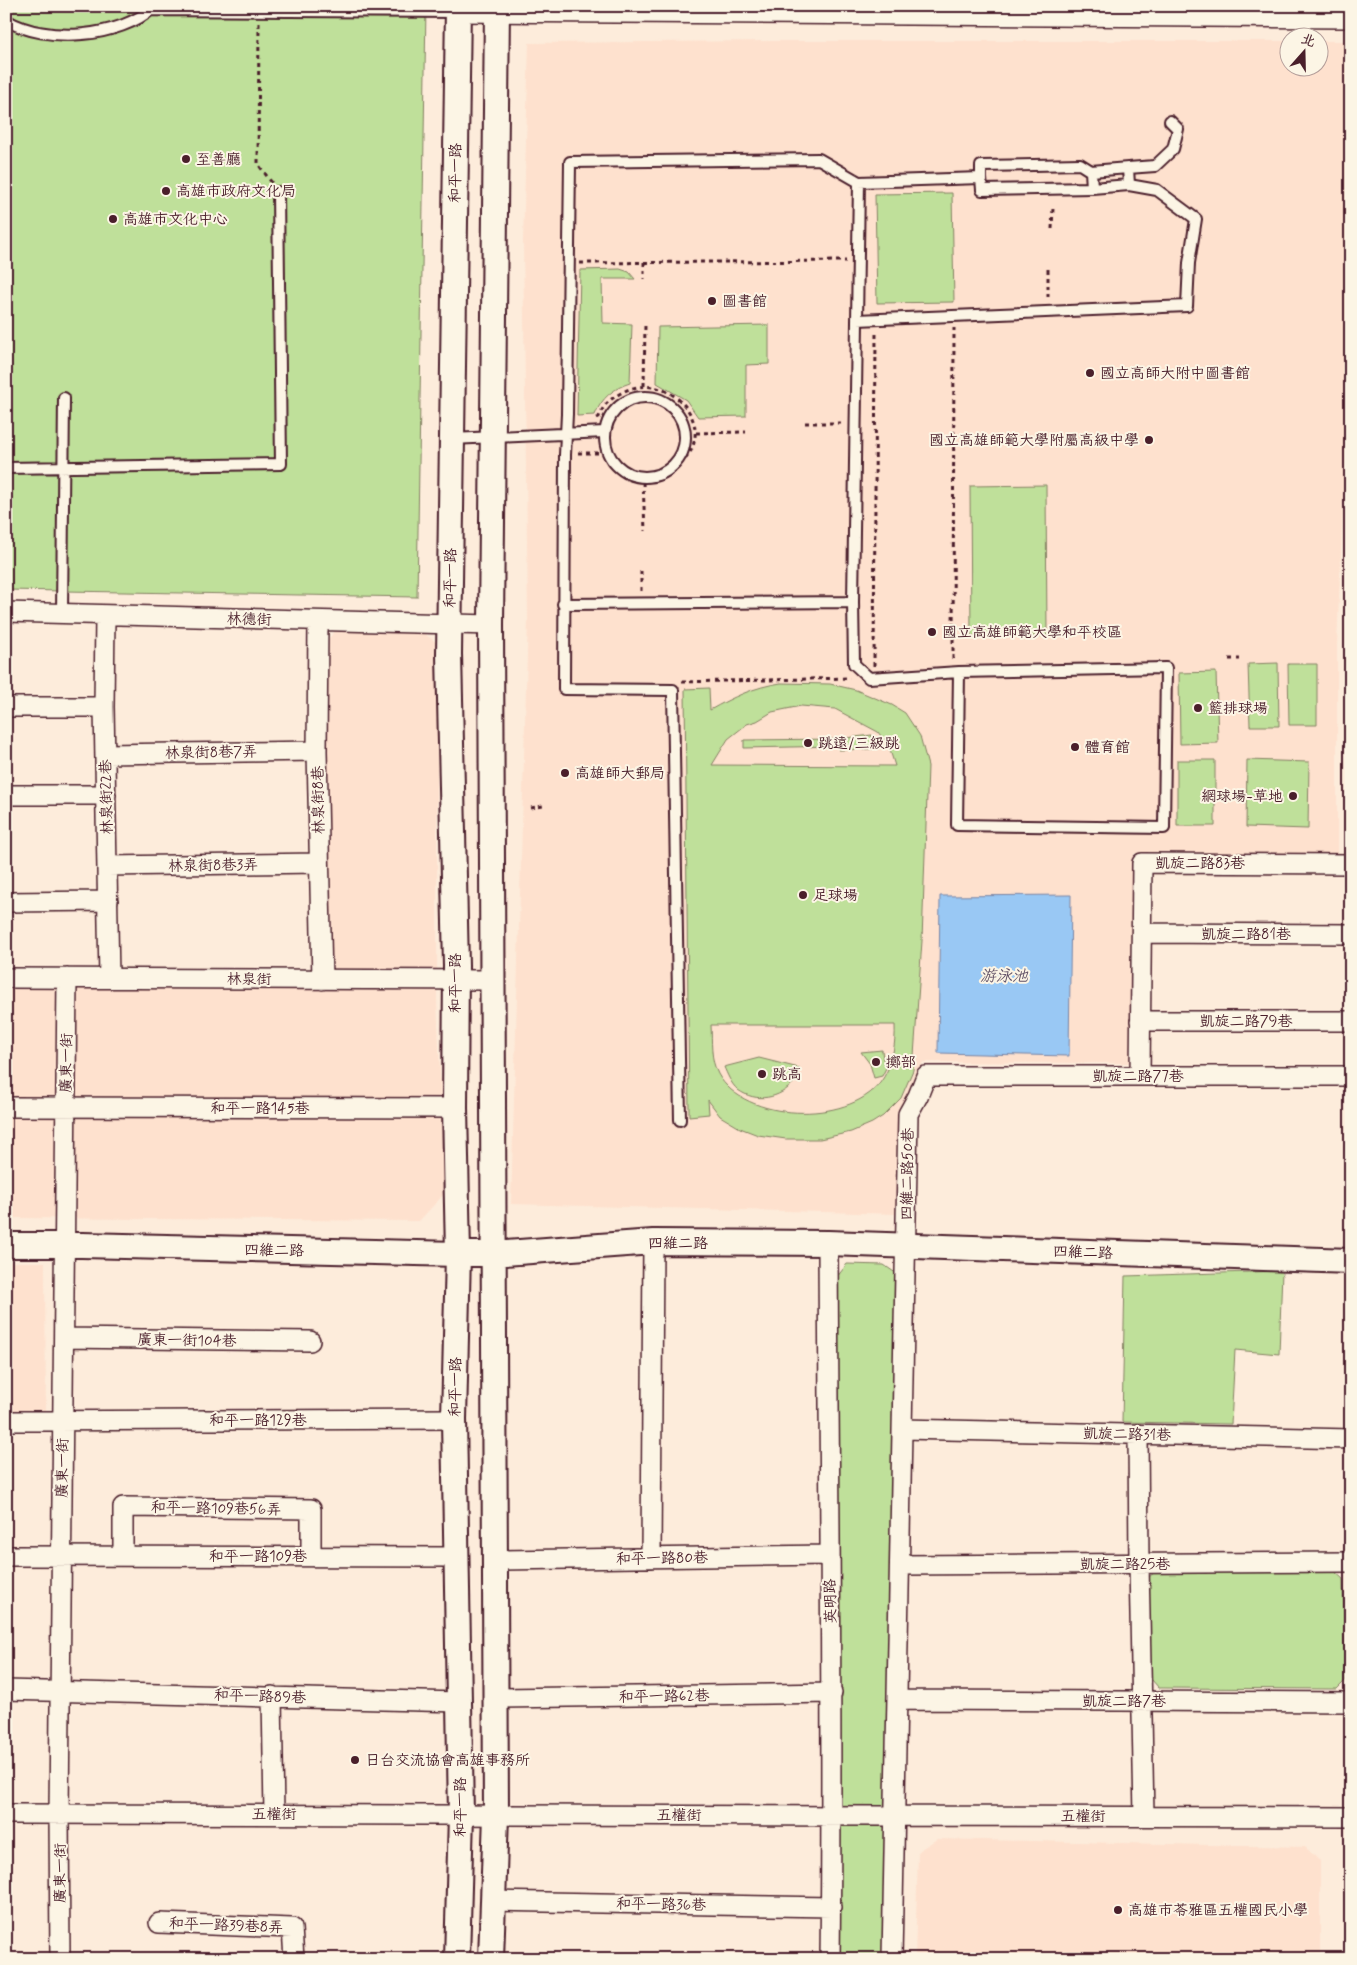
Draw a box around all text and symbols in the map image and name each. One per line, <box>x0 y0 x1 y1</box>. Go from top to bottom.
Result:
north arrow <box>1280 28 1330 78</box>
text: 北 <box>1298 30 1318 52</box>
street label: 和平一路 <box>445 143 467 203</box>
place label: 至善廳 <box>196 150 241 170</box>
marker: 至善廳 <box>180 153 192 165</box>
place label: 高雄市政府文化局 <box>176 182 296 202</box>
marker: 高雄市政府文化局 <box>160 185 172 197</box>
place label: 高雄市文化中心 <box>123 210 228 230</box>
marker: 高雄市文化中心 <box>107 213 119 225</box>
place label: 圖書館 <box>722 292 767 312</box>
marker: 圖書館 <box>706 295 718 307</box>
place label: 國立高師大附中圖書館 <box>1100 364 1250 384</box>
marker: 國立高師大附中圖書館 <box>1084 367 1096 379</box>
place label: 國立高雄師範大學附屬高級中學 <box>929 431 1139 451</box>
marker: 國立高雄師範大學附屬高級中學 <box>1143 434 1155 446</box>
street label: 和平一路 <box>440 548 462 608</box>
street label: 林德街 <box>226 610 272 630</box>
place label: 國立高雄師範大學和平校區 <box>942 623 1122 643</box>
marker: 國立高雄師範大學和平校區 <box>926 626 938 638</box>
place label: 籃排球場 <box>1208 699 1268 719</box>
marker: 籃排球場 <box>1192 702 1204 714</box>
place label: 跳遠/三級跳 <box>818 734 900 754</box>
marker: 跳遠/三級跳 <box>802 737 814 749</box>
place label: 體育館 <box>1085 738 1130 758</box>
marker: 體育館 <box>1069 741 1081 753</box>
street label: 林泉街8巷7弄 <box>165 742 257 764</box>
street label: 林泉街22巷 <box>96 759 118 835</box>
place label: 高雄師大郵局 <box>575 764 665 784</box>
street label: 林泉街8巷 <box>308 766 330 834</box>
marker: 高雄師大郵局 <box>559 767 571 779</box>
place label: 網球場-草地 <box>1201 787 1283 807</box>
marker: 網球場-草地 <box>1287 790 1299 802</box>
street label: 凱旋二路83巷 <box>1155 854 1245 874</box>
street label: 林泉街8巷3弄 <box>168 855 258 877</box>
place label: 足球場 <box>813 886 858 906</box>
marker: 足球場 <box>797 889 809 901</box>
street label: 凱旋二路81巷 <box>1201 925 1291 945</box>
street label: 和平一路 <box>446 953 466 1013</box>
water label: 游泳池 <box>980 966 1029 987</box>
street label: 林泉街 <box>226 970 272 990</box>
street label: 凱旋二路79巷 <box>1199 1012 1293 1032</box>
street label: 廣東一街 <box>56 1033 78 1093</box>
place label: 擲部 <box>886 1053 916 1073</box>
marker: 擲部 <box>870 1056 882 1068</box>
place label: 跳高 <box>772 1065 802 1085</box>
street label: 凱旋二路77巷 <box>1092 1067 1184 1087</box>
marker: 跳高 <box>756 1068 768 1080</box>
street label: 和平一路145巷 <box>210 1099 310 1119</box>
street label: 四維二路50巷 <box>897 1128 919 1220</box>
street label: 四維二路 <box>648 1234 708 1254</box>
street label: 四維二路 <box>244 1240 304 1262</box>
street label: 四維二路 <box>1053 1242 1113 1264</box>
street label: 廣東一街104巷 <box>137 1330 237 1352</box>
street label: 和平一路 <box>445 1357 467 1417</box>
street label: 和平一路129巷 <box>209 1411 307 1431</box>
street label: 凱旋二路31巷 <box>1083 1424 1171 1446</box>
street label: 廣東一街 <box>52 1438 74 1498</box>
street label: 和平一路109巷56弄 <box>151 1498 281 1520</box>
street label: 和平一路109巷 <box>209 1547 307 1567</box>
street label: 和平一路80巷 <box>616 1548 708 1570</box>
street label: 凱旋二路25巷 <box>1080 1555 1170 1575</box>
street label: 英明路 <box>821 1578 841 1624</box>
street label: 和平一路89巷 <box>213 1685 306 1709</box>
street label: 和平一路62巷 <box>619 1686 709 1708</box>
street label: 凱旋二路7巷 <box>1082 1692 1166 1712</box>
place label: 日台交流協會高雄事務所 <box>365 1751 530 1771</box>
marker: 日台交流協會高雄事務所 <box>349 1754 361 1766</box>
street label: 和平一路 <box>451 1777 471 1837</box>
street label: 五權街 <box>251 1805 297 1825</box>
street label: 五權街 <box>656 1806 702 1826</box>
street label: 五權街 <box>1060 1807 1106 1827</box>
street label: 廣東一街 <box>51 1843 71 1903</box>
street label: 和平一路36巷 <box>616 1894 706 1916</box>
place label: 高雄市苓雅區五權國民小學 <box>1128 1901 1308 1921</box>
marker: 高雄市苓雅區五權國民小學 <box>1112 1904 1124 1916</box>
street label: 和平一路39巷8弄 <box>169 1914 283 1938</box>

